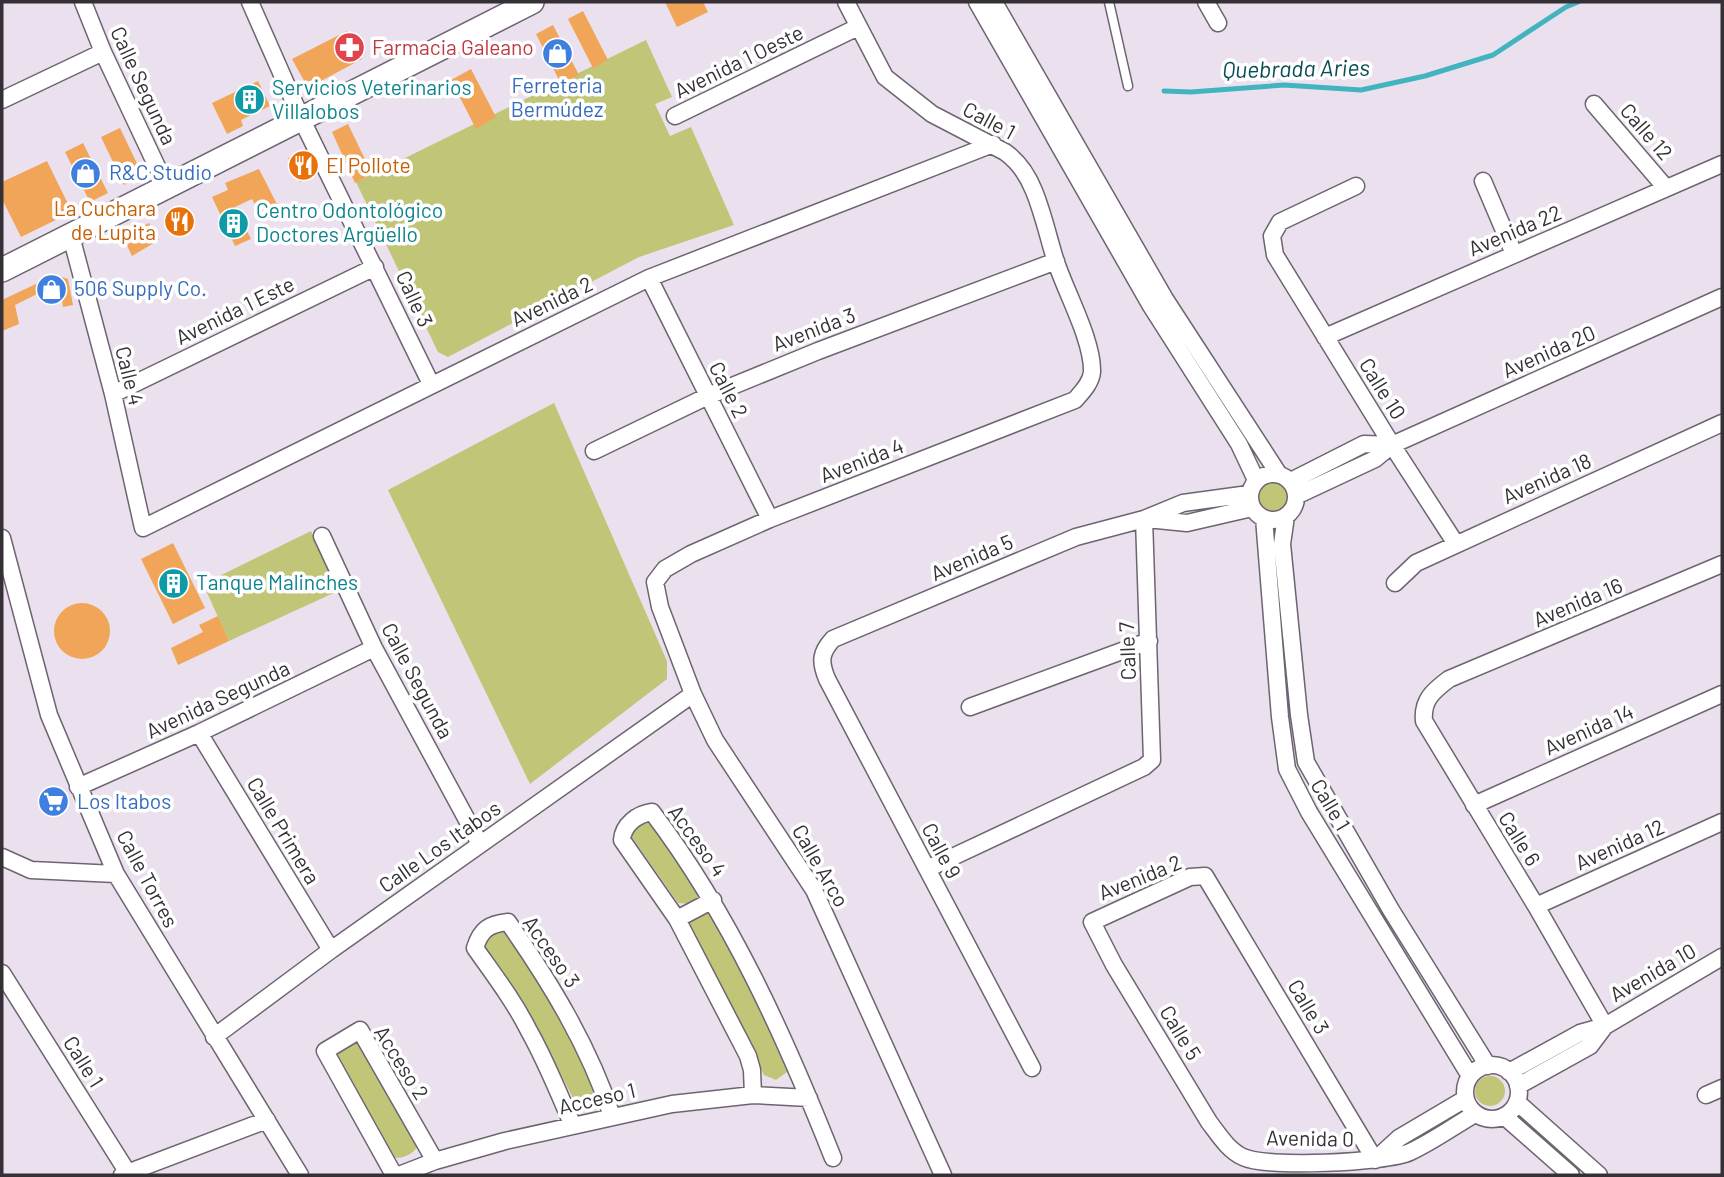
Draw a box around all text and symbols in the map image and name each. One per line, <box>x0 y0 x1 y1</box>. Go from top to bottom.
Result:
street label: Avenida 1 Oeste <box>670 19 807 103</box>
street label: Calle Segunda <box>106 22 183 149</box>
pharmacy icon: Farmacia Galeano <box>332 31 366 65</box>
place label: Farmacia Galeano <box>372 34 534 59</box>
shop icon: Ferreteria Bermúdez <box>540 37 574 71</box>
water label: Quebrada Aries <box>1222 53 1370 83</box>
place label: Ferreteria Bermúdez <box>511 72 603 121</box>
place label: Servicios Veterinarios Villalobos <box>272 74 472 123</box>
building icon: Servicios Veterinarios Villalobos <box>232 83 266 117</box>
street label: Calle 1 <box>959 96 1020 144</box>
street label: Calle 12 <box>1616 98 1679 164</box>
restaurant icon: El Pollote <box>286 149 320 183</box>
place label: El Pollote <box>326 152 411 177</box>
shop icon: R&C Studio <box>69 156 103 190</box>
place label: R&C Studio <box>109 159 212 184</box>
place label: La Cuchara de Lupita <box>54 195 156 244</box>
place label: Centro Odontológico Doctores Argüello <box>256 197 443 246</box>
street label: Avenida 22 <box>1464 199 1565 260</box>
restaurant icon: La Cuchara de Lupita <box>162 204 196 238</box>
building icon: Centro Odontológico Doctores Argüello <box>216 206 250 240</box>
street label: Calle 3 <box>392 266 439 330</box>
street label: Avenida 1 Este <box>171 270 298 349</box>
street label: Avenida 2 <box>507 270 596 331</box>
shop icon: 506 Supply Co. <box>34 272 68 306</box>
place label: 506 Supply Co. <box>74 275 207 300</box>
street label: Avenida 3 <box>768 301 858 356</box>
street label: Avenida 20 <box>1498 319 1599 382</box>
street label: Calle 4 <box>111 344 150 408</box>
street label: Calle 10 <box>1355 353 1412 423</box>
street label: Calle 2 <box>705 357 754 422</box>
street label: Avenida 4 <box>816 432 907 487</box>
street label: Avenida 18 <box>1498 447 1595 508</box>
street label: Avenida 5 <box>927 528 1016 585</box>
building icon: Tanque Malinches <box>156 566 190 600</box>
place label: Tanque Malinches <box>196 569 358 594</box>
street label: Avenida 16 <box>1529 572 1626 632</box>
street label: Calle Segunda <box>377 618 459 743</box>
street label: Calle 7 <box>1113 621 1140 681</box>
street label: Avenida Segunda <box>142 654 293 743</box>
street label: Avenida 14 <box>1540 698 1637 759</box>
street label: Calle Primera <box>243 772 326 888</box>
street label: Calle 1 <box>1306 774 1356 835</box>
supermarket icon: Los Itabos <box>37 785 71 819</box>
place label: Los Itabos <box>77 788 171 813</box>
street label: Calle Los Itabos <box>374 795 505 897</box>
street label: Acceso 4 <box>664 799 733 881</box>
street label: Calle 6 <box>1494 806 1547 870</box>
street label: Avenida 12 <box>1571 813 1668 874</box>
street label: Calle 9 <box>917 818 967 882</box>
street label: Calle Arco <box>788 820 855 911</box>
street label: Calle Torres <box>112 825 184 931</box>
street label: Avenida 2 <box>1094 849 1185 905</box>
street label: Acceso 3 <box>519 910 586 992</box>
street label: Avenida 10 <box>1605 937 1700 1006</box>
street label: Calle 3 <box>1283 974 1335 1038</box>
street label: Calle 5 <box>1155 1000 1207 1064</box>
street label: Acceso 2 <box>370 1021 435 1104</box>
street label: Calle 1 <box>59 1031 110 1091</box>
street label: Acceso 1 <box>556 1077 638 1119</box>
street label: Avenida 0 <box>1266 1124 1354 1151</box>

